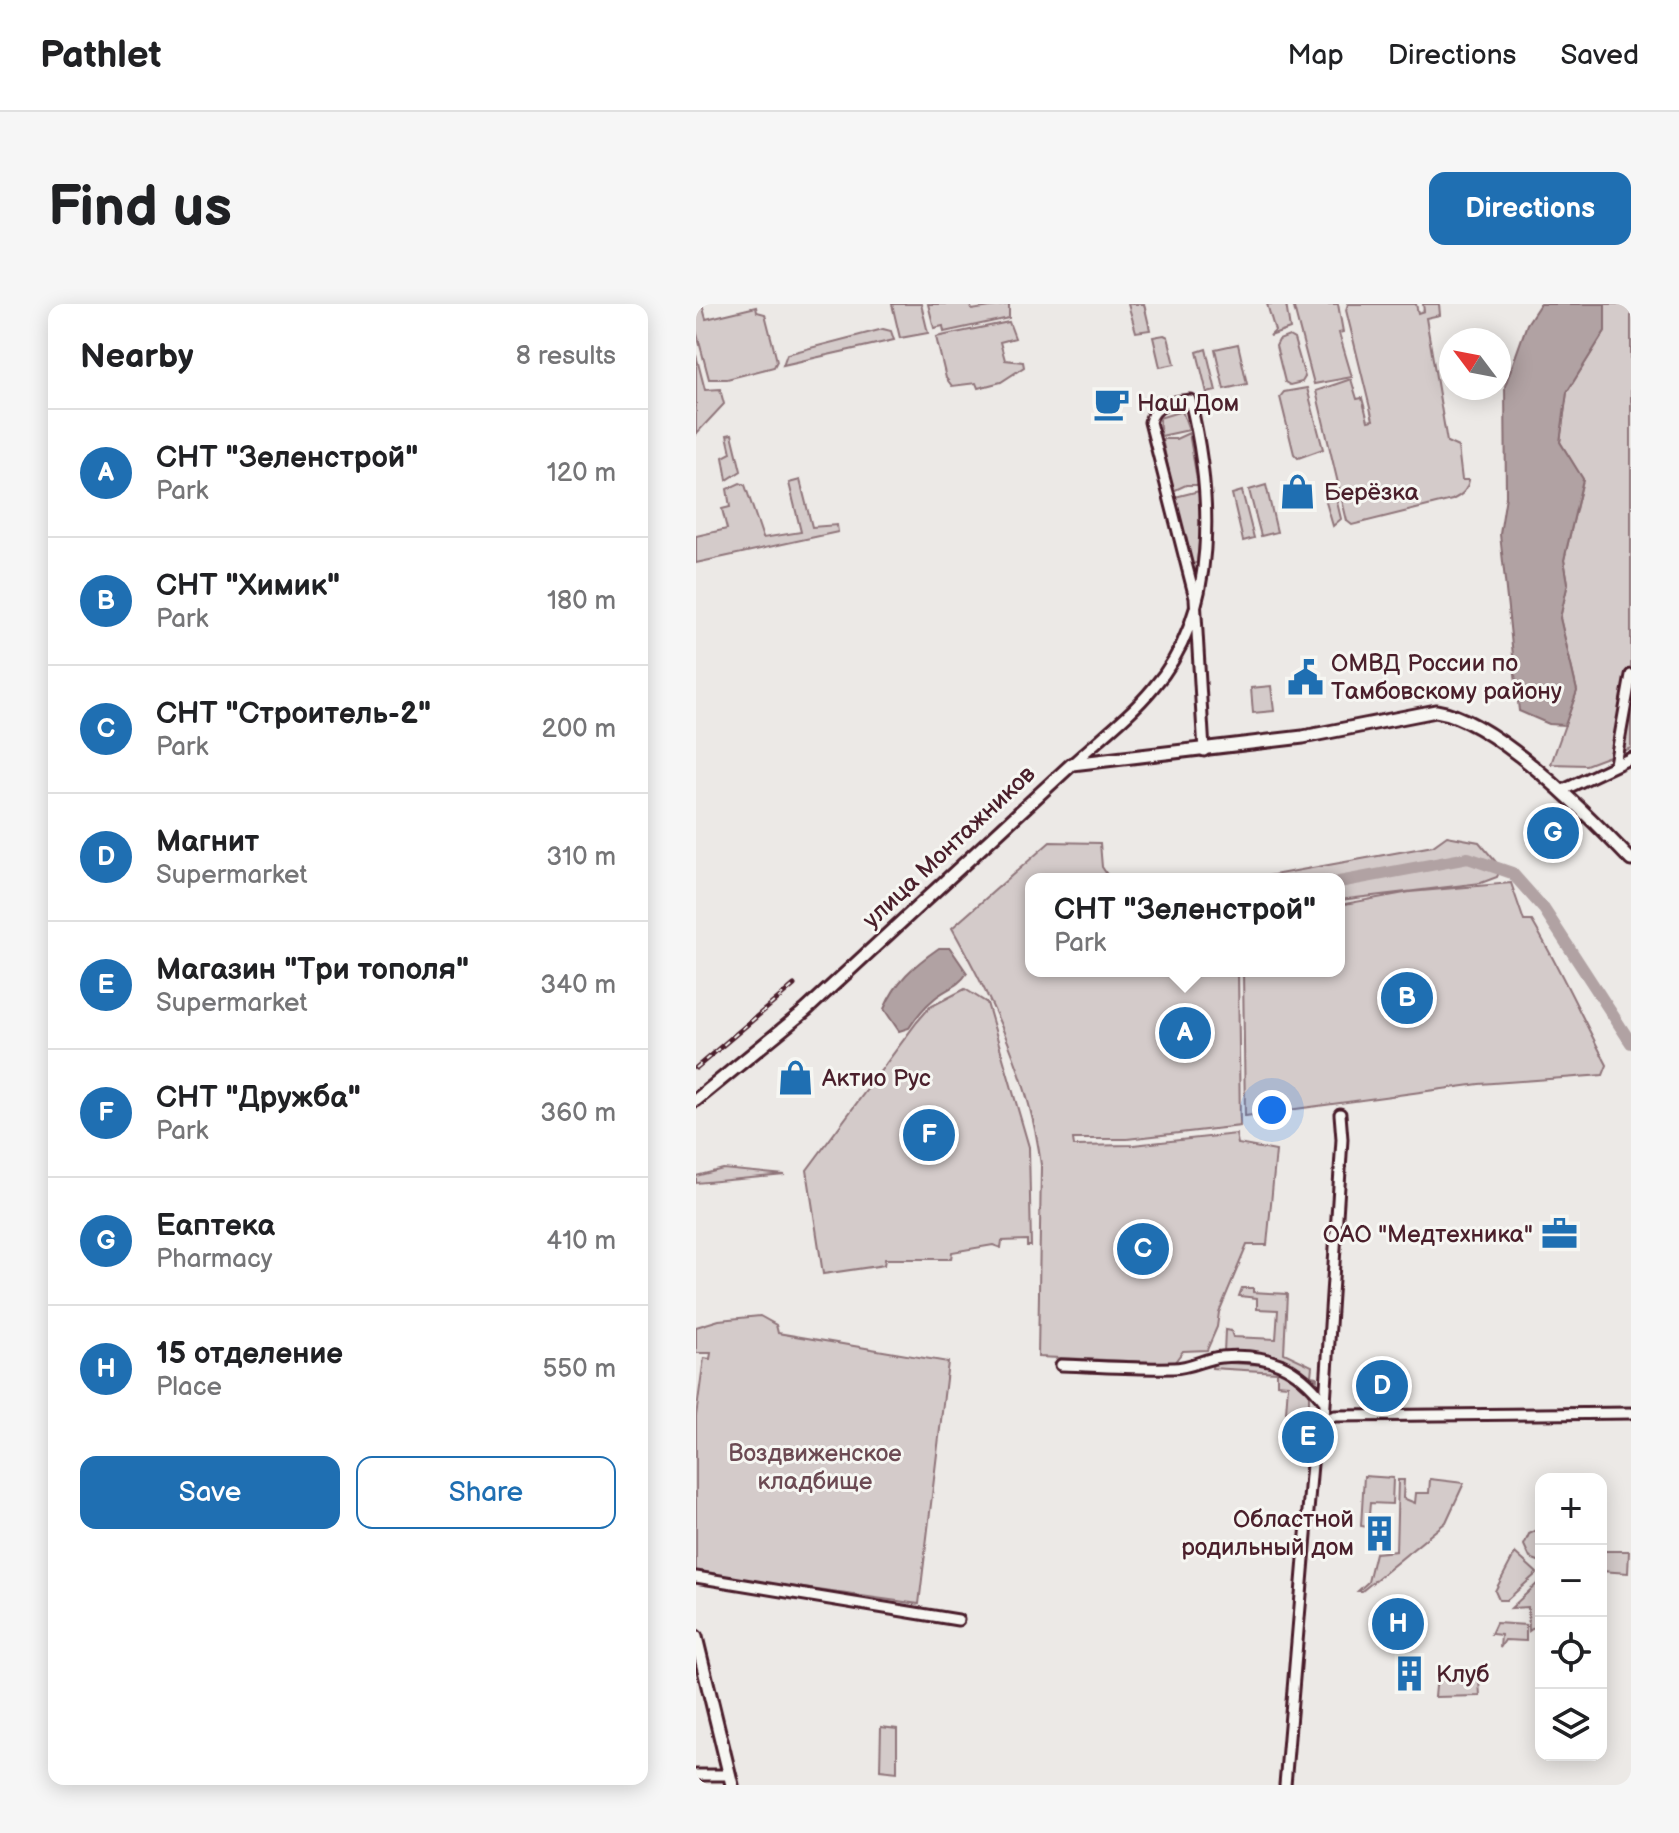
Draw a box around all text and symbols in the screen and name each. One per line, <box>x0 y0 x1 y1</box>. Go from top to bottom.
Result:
text: Pathlet <box>40 33 161 78</box>
text: Map <box>1287 39 1344 72</box>
text: Directions <box>1388 39 1516 72</box>
text: Saved <box>1560 39 1639 72</box>
button: Directions <box>1429 172 1631 245</box>
text: Find us <box>48 175 232 242</box>
north arrow <box>1439 328 1511 400</box>
text: Nearby <box>80 336 194 377</box>
text: 8 results <box>516 341 616 372</box>
cafe icon: Наш Дом <box>1092 384 1130 422</box>
place label: Наш Дом <box>1137 389 1239 418</box>
text: СНТ "Зеленстрой" <box>156 440 418 476</box>
text: A <box>98 458 114 489</box>
text: 120 m <box>547 458 616 489</box>
shop icon: Берёзка <box>1279 473 1317 511</box>
text: Park <box>156 476 208 507</box>
place label: Берёзка <box>1324 478 1419 507</box>
text: СНТ "Химик" <box>156 568 340 604</box>
text: B <box>97 586 115 617</box>
text: 180 m <box>547 586 616 617</box>
text: Park <box>156 604 208 635</box>
place label: ОМВД России по Тамбовскому району <box>1331 649 1562 706</box>
public building icon: ОМВД России по Тамбовскому району <box>1286 658 1324 696</box>
text: СНТ "Строитель-2" <box>156 696 431 732</box>
text: C <box>97 714 115 745</box>
text: 200 m <box>542 714 616 745</box>
text: Park <box>156 732 208 763</box>
street label: улица Монтажников <box>857 759 1042 934</box>
pin: G <box>1527 803 1579 863</box>
text: Магнит <box>156 824 259 860</box>
text: D <box>97 842 115 873</box>
text: 310 m <box>546 842 616 873</box>
text: Supermarket <box>156 860 307 891</box>
popup <box>1025 873 1345 977</box>
text: СНТ "Зеленстрой" <box>1054 892 1316 928</box>
text: Park <box>1054 928 1106 959</box>
text: Магазин "Три тополя" <box>156 952 469 988</box>
pin: B <box>1381 968 1433 1028</box>
text: E <box>98 970 114 1001</box>
text: 340 m <box>540 970 616 1001</box>
text: Supermarket <box>156 988 307 1019</box>
pin: A <box>1159 1003 1211 1063</box>
shop icon: Актио Рус <box>777 1059 815 1097</box>
place label: Актио Рус <box>821 1064 931 1093</box>
text: СНТ "Дружба" <box>156 1080 361 1116</box>
your location <box>1252 1090 1292 1130</box>
text: F <box>98 1098 114 1129</box>
text: 360 m <box>540 1098 616 1129</box>
pin: F <box>903 1105 955 1165</box>
text: Park <box>156 1116 208 1147</box>
text: Еаптека <box>156 1208 275 1244</box>
office icon: ОАО "Медтехника" <box>1540 1215 1578 1253</box>
pin: C <box>1117 1219 1169 1279</box>
place label: ОАО "Медтехника" <box>1323 1220 1533 1249</box>
text: G <box>96 1226 116 1257</box>
text: 410 m <box>546 1226 616 1257</box>
text: Pharmacy <box>156 1244 272 1275</box>
text: 15 отделение <box>156 1336 343 1372</box>
text: H <box>96 1354 116 1385</box>
text: 550 m <box>542 1354 616 1385</box>
pin: D <box>1356 1356 1408 1416</box>
text: Place <box>156 1372 222 1403</box>
pin: E <box>1282 1407 1334 1467</box>
park label: Воздвиженское кладбище <box>728 1439 902 1496</box>
button: Save <box>80 1456 340 1529</box>
button: Share <box>356 1456 616 1529</box>
map controls <box>1535 1473 1607 1761</box>
button: + <box>1535 1473 1607 1545</box>
place label: Областной родильный дом <box>1181 1505 1354 1562</box>
building icon: Областной родильный дом <box>1361 1514 1399 1552</box>
button: − <box>1535 1545 1607 1617</box>
pin: H <box>1372 1594 1424 1654</box>
button: locate <box>1535 1617 1607 1689</box>
building icon: Клуб <box>1391 1655 1429 1693</box>
place label: Клуб <box>1436 1660 1489 1689</box>
button: layers <box>1535 1689 1607 1761</box>

